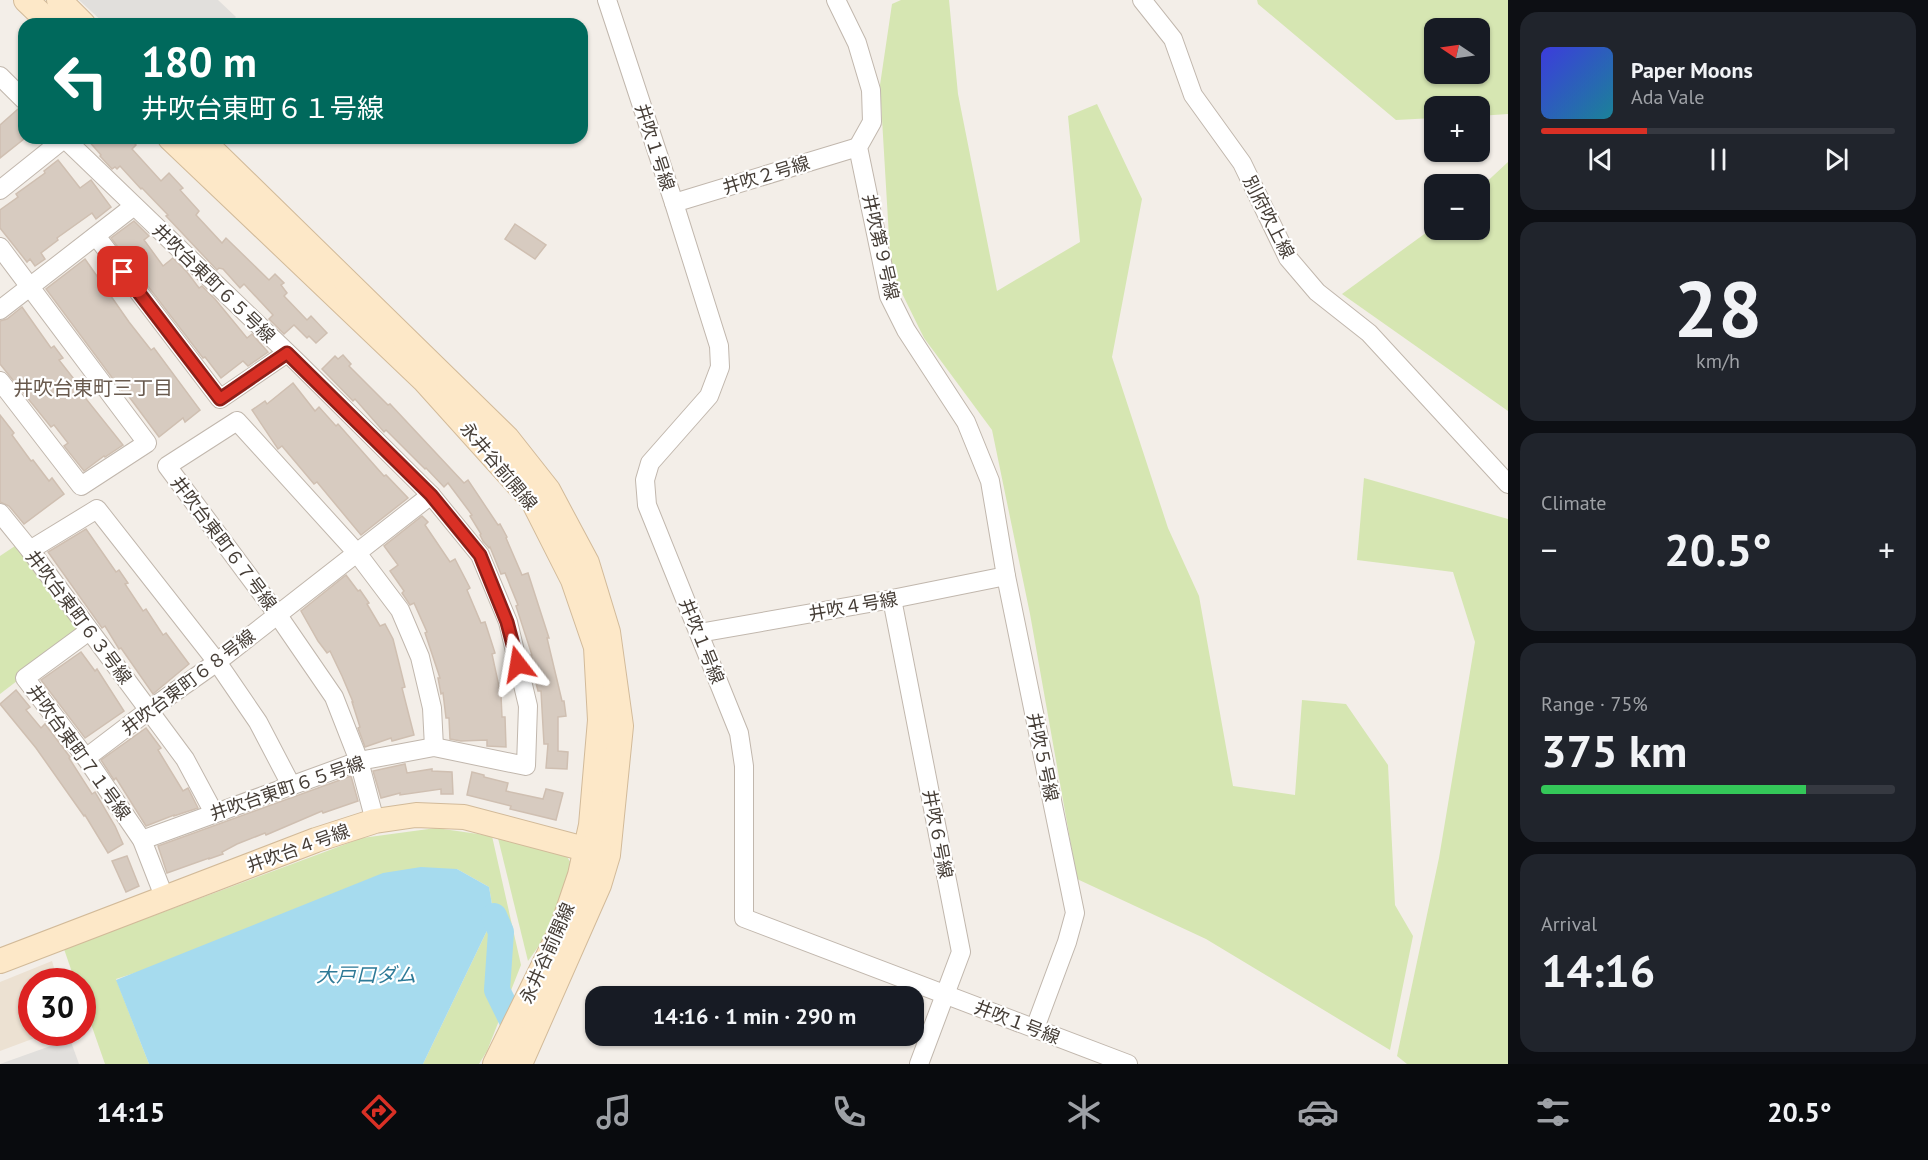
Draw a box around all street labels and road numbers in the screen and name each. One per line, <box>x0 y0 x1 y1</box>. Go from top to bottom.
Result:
street label: 井吹１号線 <box>630 101 680 193</box>
street label: 井吹２号線 <box>720 151 812 199</box>
street label: 別府吹上線 <box>1238 172 1300 262</box>
street label: 井吹第９号線 <box>858 192 904 302</box>
street label: 井吹台東町６５号線 <box>148 218 280 348</box>
street label: 永井谷前開線 <box>455 417 543 515</box>
street label: 井吹台東町６７号線 <box>166 471 282 615</box>
street label: 井吹台東町６３号線 <box>21 545 137 689</box>
street label: 井吹４号線 <box>807 587 899 625</box>
street label: 井吹１号線 <box>674 595 730 687</box>
street label: 井吹台東町６８号線 <box>116 624 260 740</box>
street label: 井吹台東町７１号線 <box>22 680 136 824</box>
street label: 井吹５号線 <box>1022 711 1064 803</box>
street label: 井吹台東町６５号線 <box>207 751 367 825</box>
street label: 井吹６号線 <box>918 788 958 880</box>
street label: 井吹台４号線 <box>243 819 353 877</box>
street label: 永井谷前開線 <box>515 899 579 1007</box>
street label: 井吹１号線 <box>971 995 1063 1049</box>

